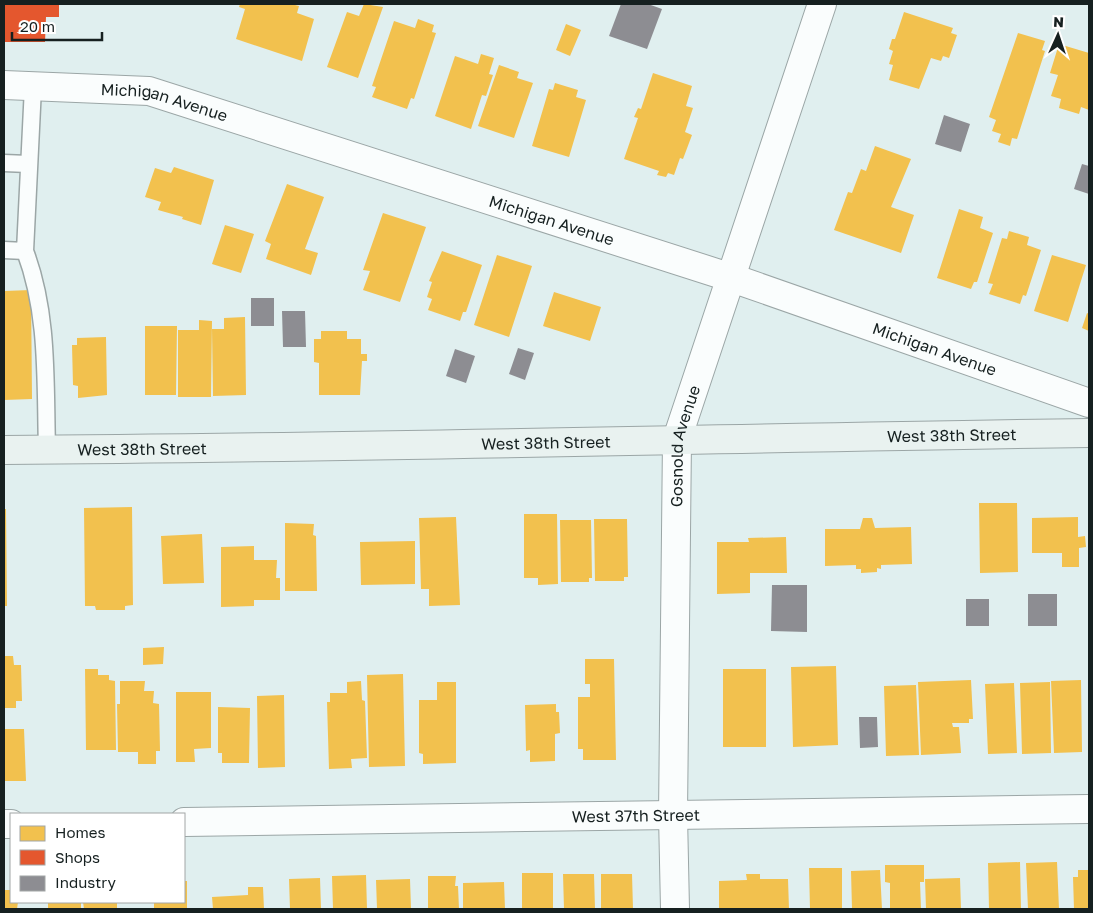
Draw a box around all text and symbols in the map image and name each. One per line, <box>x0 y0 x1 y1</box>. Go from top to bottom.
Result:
scale bar <box>12 10 102 42</box>
north arrow <box>1033 10 1083 60</box>
text: N <box>1053 13 1064 30</box>
text: 20 m <box>20 17 55 35</box>
street label: Michigan Avenue <box>100 79 230 126</box>
street label: Michigan Avenue <box>487 191 617 250</box>
street label: Michigan Avenue <box>870 318 999 380</box>
street label: Gosnold Avenue <box>666 383 704 507</box>
street label: West 38th Street <box>887 424 1017 446</box>
street label: West 38th Street <box>481 431 611 454</box>
street label: West 38th Street <box>77 438 207 459</box>
street label: West 37th Street <box>572 805 700 826</box>
legend <box>10 813 185 903</box>
text: Homes <box>55 823 105 841</box>
text: Shops <box>55 848 100 866</box>
text: Industry <box>55 873 116 891</box>

